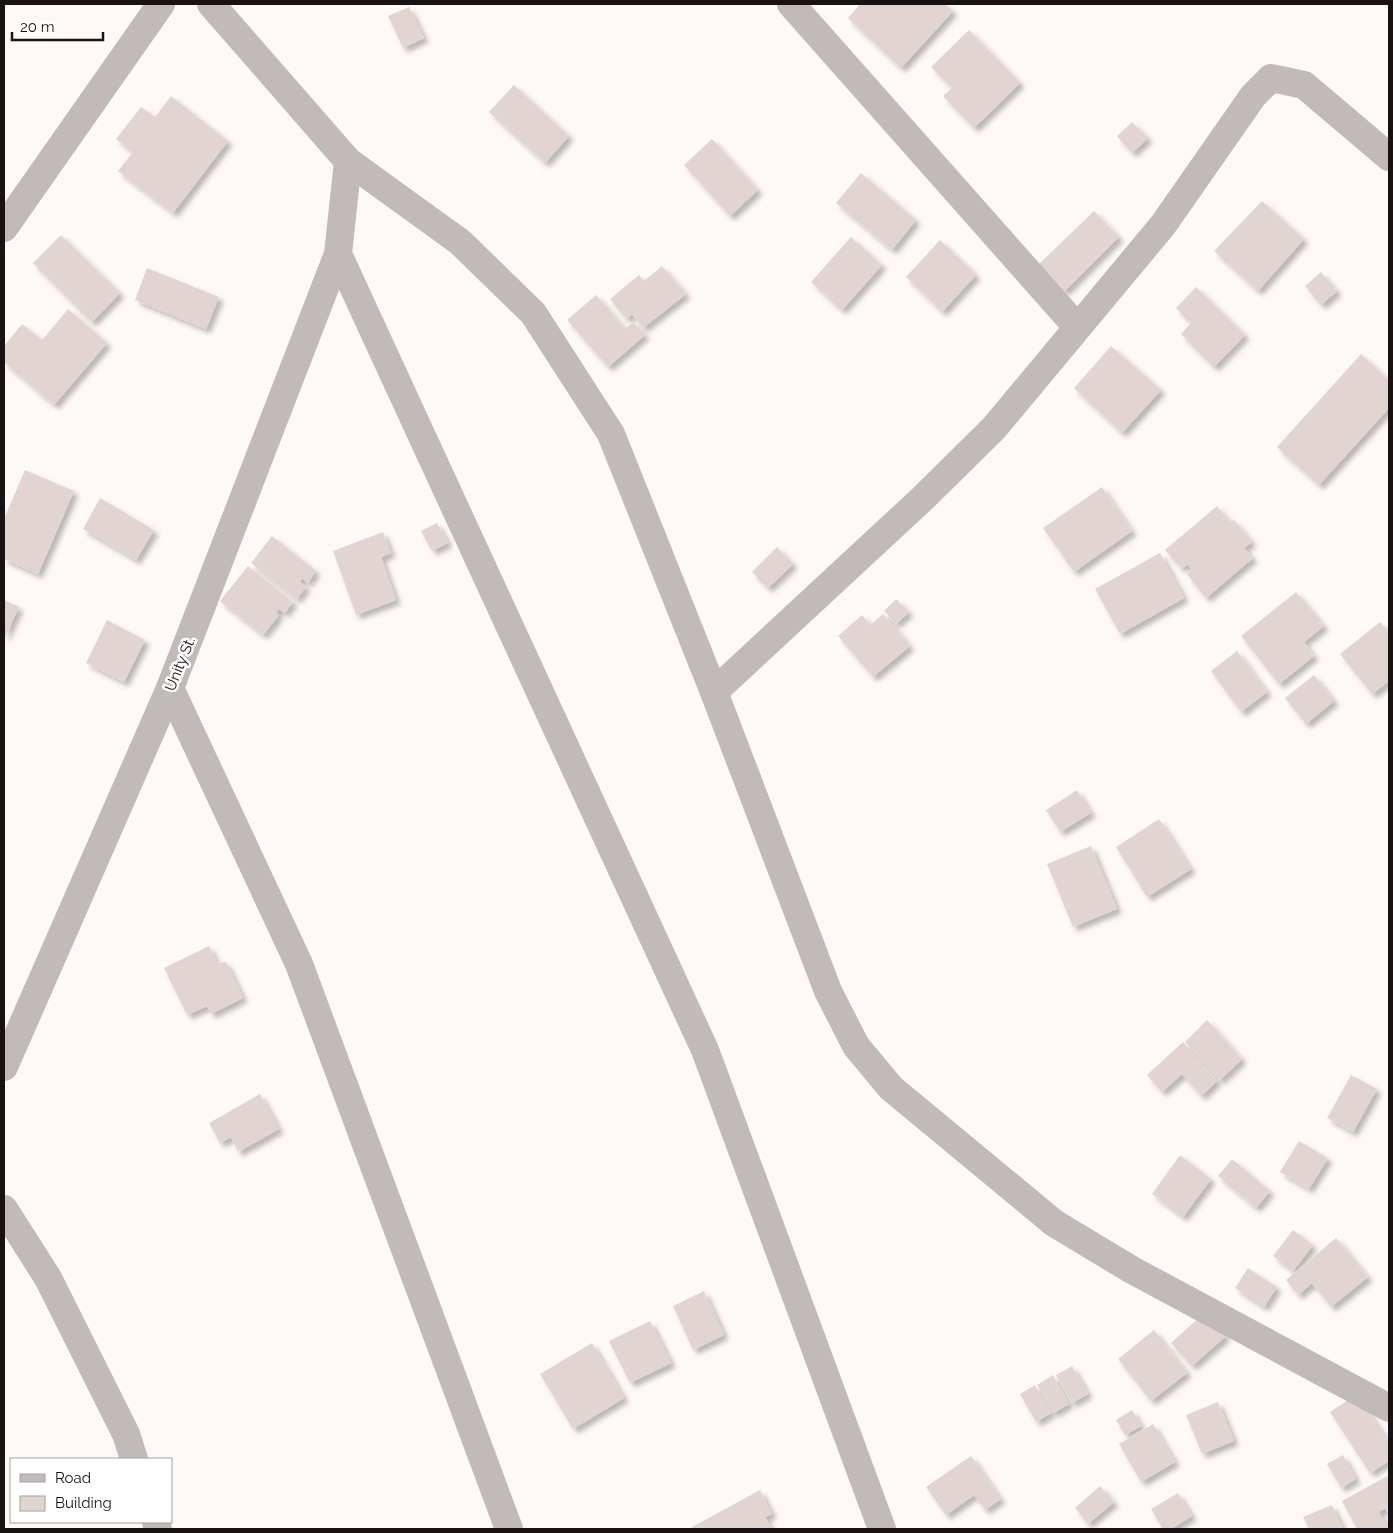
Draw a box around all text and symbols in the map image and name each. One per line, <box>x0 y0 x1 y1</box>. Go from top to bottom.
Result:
scale bar <box>12 10 104 42</box>
text: 20 m <box>20 18 55 36</box>
street label: Unity St. <box>161 634 199 694</box>
legend <box>10 1458 172 1523</box>
text: Road <box>55 1469 91 1487</box>
text: Building <box>55 1494 112 1512</box>

